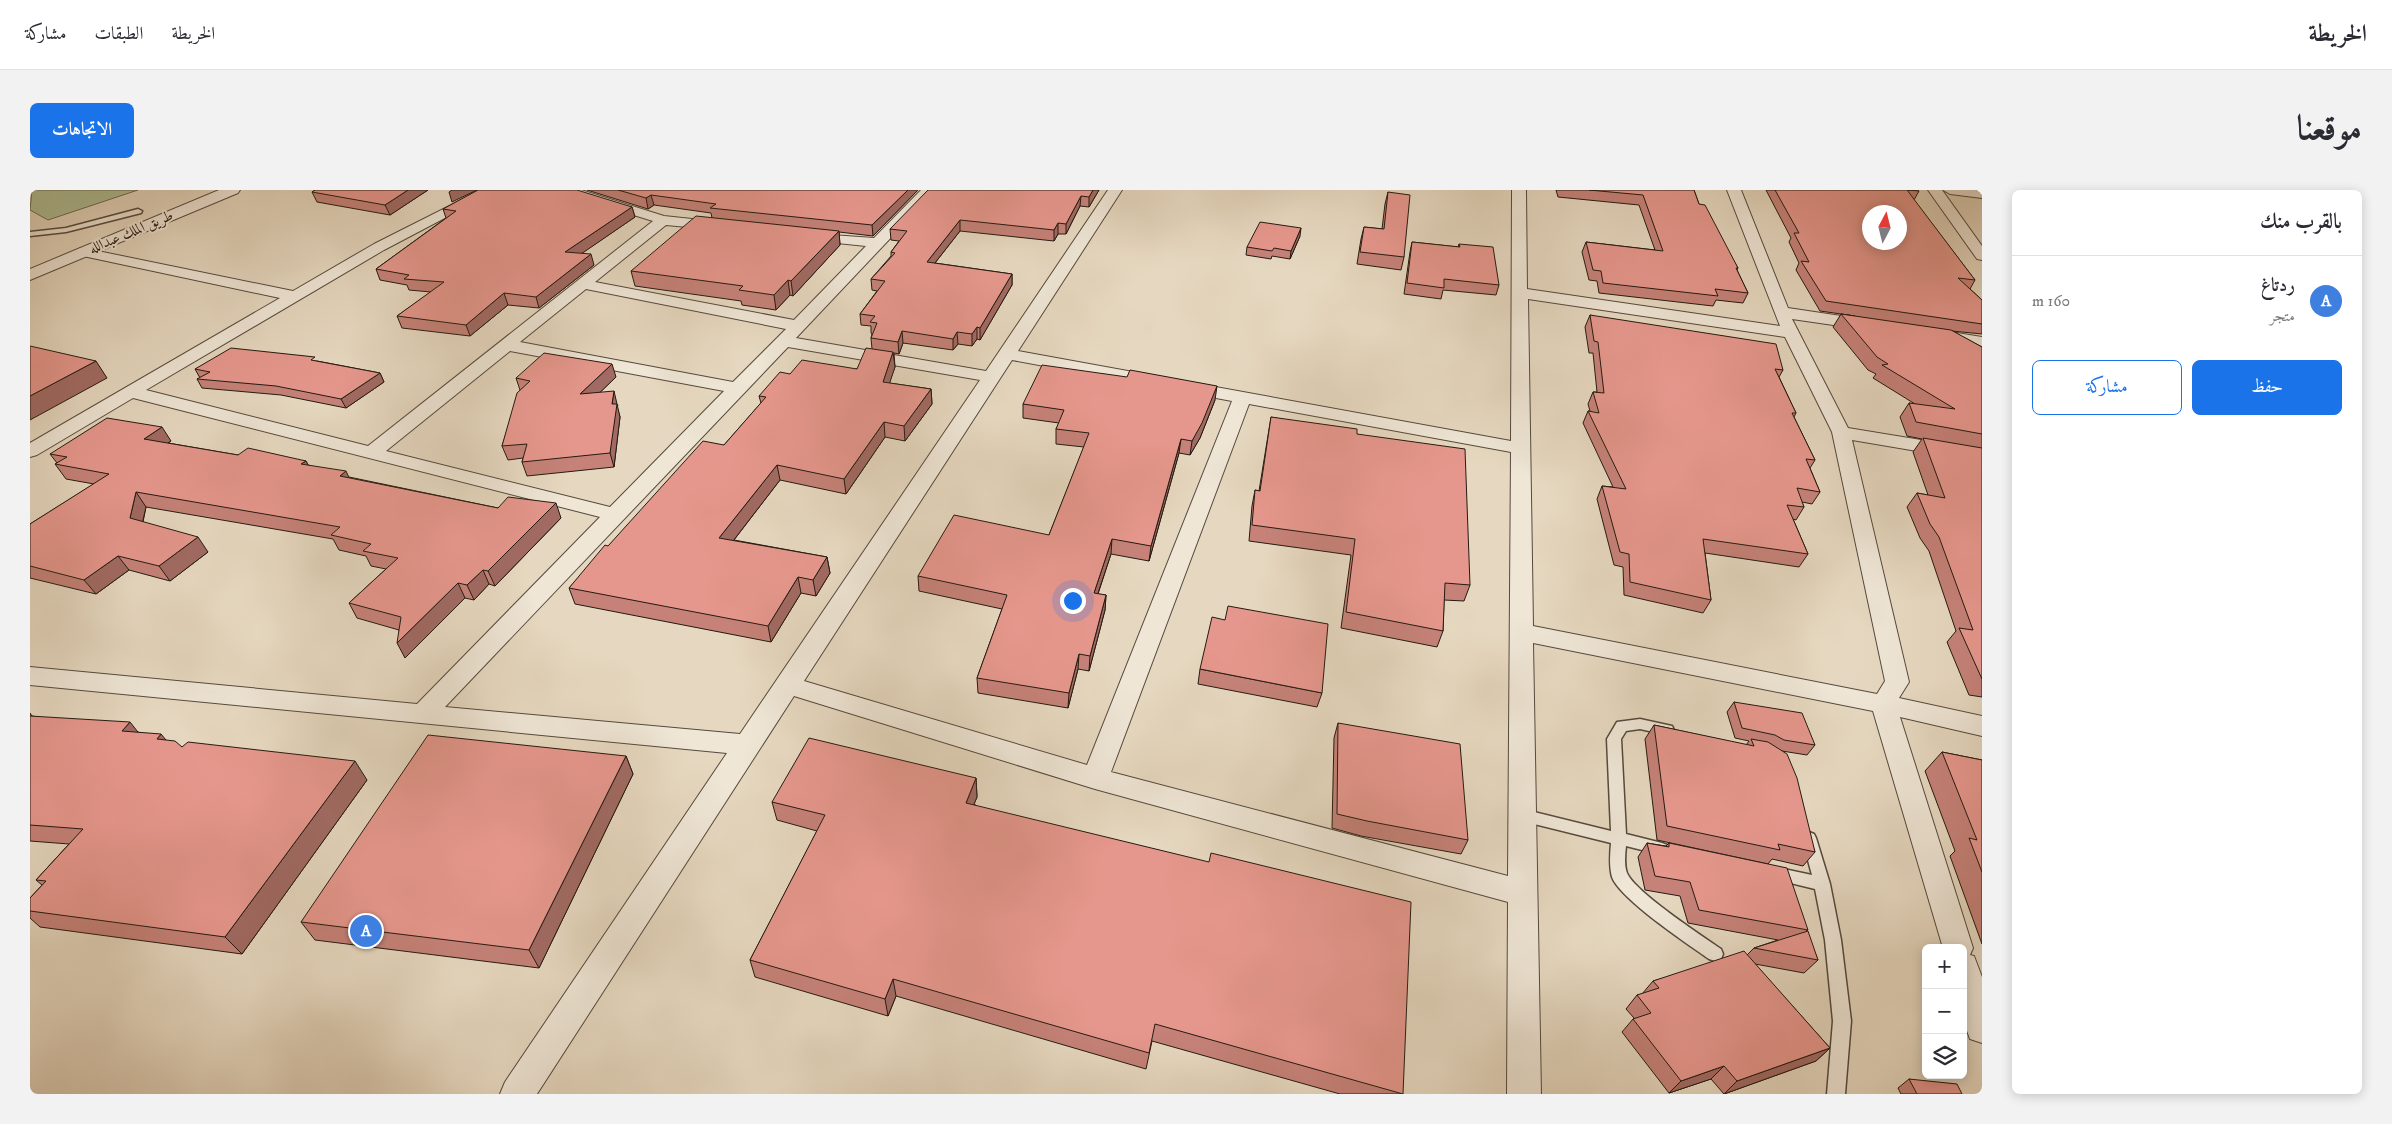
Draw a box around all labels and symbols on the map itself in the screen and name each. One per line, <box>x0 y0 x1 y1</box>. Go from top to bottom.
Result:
north arrow <box>1862 205 1907 250</box>
street label: طريق الملك عبدالله <box>86 206 176 258</box>
your location <box>1060 588 1086 614</box>
pin: A <box>350 912 382 950</box>

